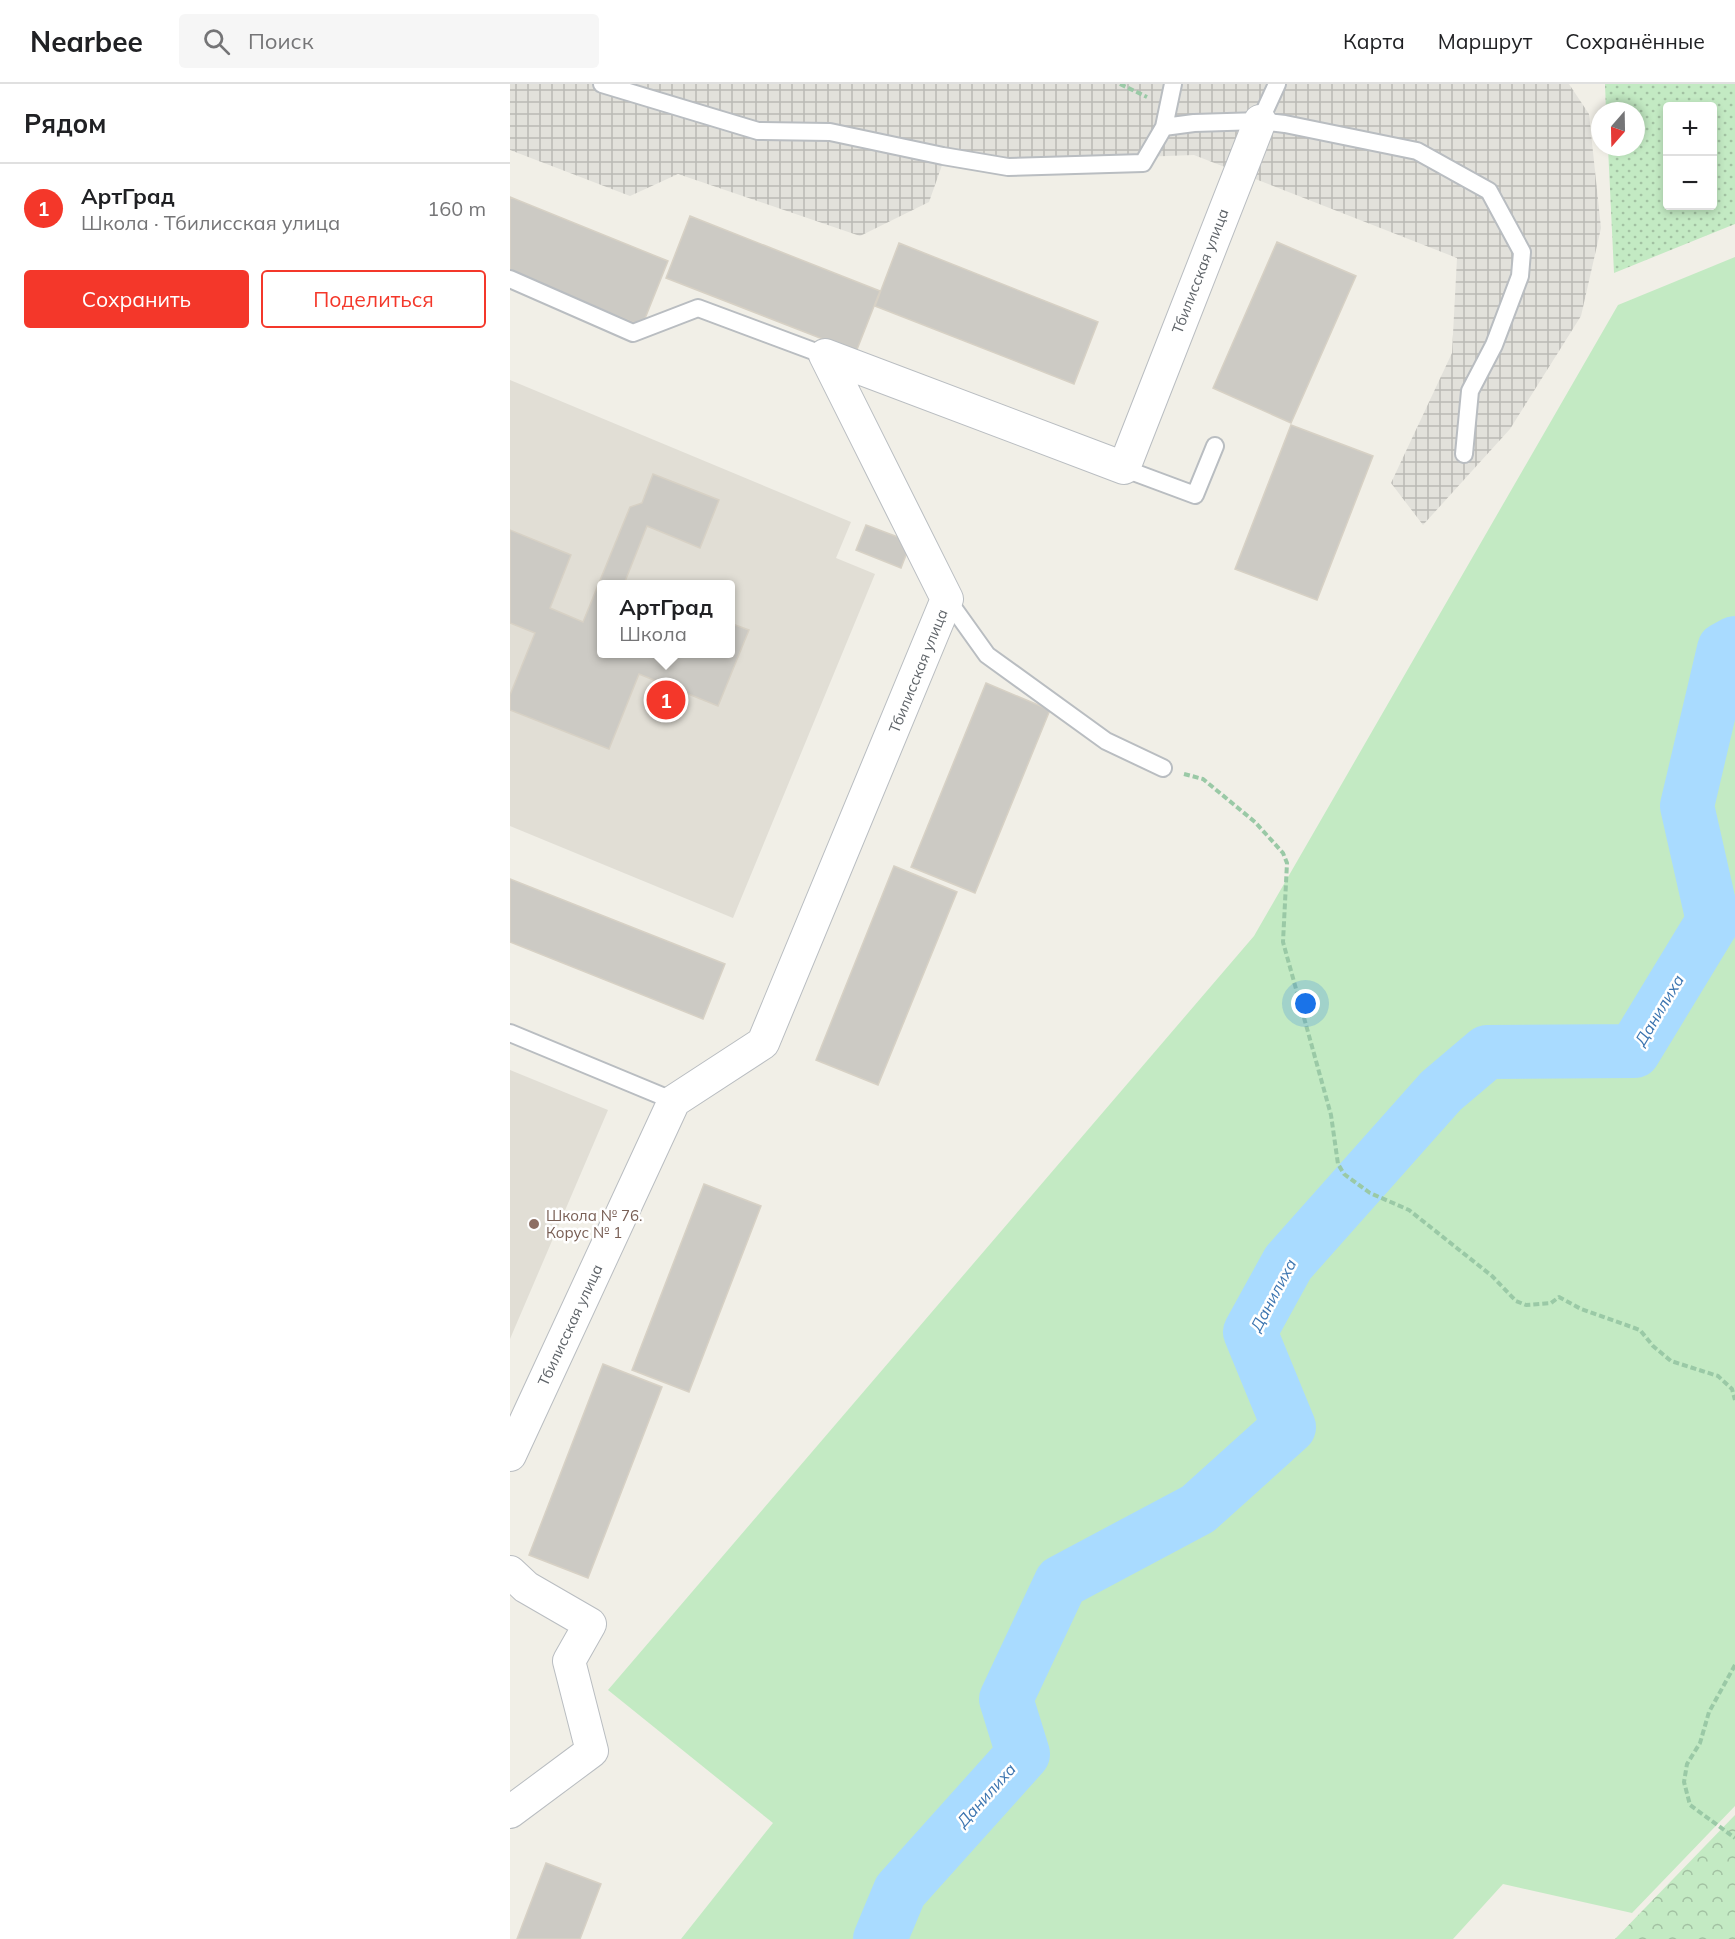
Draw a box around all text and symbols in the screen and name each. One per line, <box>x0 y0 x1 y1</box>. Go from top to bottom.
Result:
search box <box>179 14 599 68</box>
text: Nearbee <box>30 24 143 59</box>
icon: search <box>200 25 233 58</box>
text: Поиск <box>248 27 314 55</box>
text: Карта <box>1343 28 1405 54</box>
text: Маршрут <box>1438 28 1532 54</box>
text: Сохранённые <box>1565 28 1705 54</box>
north arrow <box>1591 102 1645 156</box>
map controls <box>1663 102 1717 210</box>
button: + <box>1663 102 1717 156</box>
text: Рядом <box>24 107 107 140</box>
button: − <box>1663 156 1717 210</box>
text: АртГрад <box>81 182 175 210</box>
text: 1 <box>38 196 50 221</box>
text: 160 m <box>427 196 486 221</box>
street label: Тбилисская улица <box>1167 206 1233 336</box>
text: Школа · Тбилисская улица <box>81 210 340 235</box>
button: Сохранить <box>24 270 249 328</box>
button: Поделиться <box>261 270 486 328</box>
popup <box>597 580 735 658</box>
text: АртГрад <box>619 593 713 621</box>
street label: Тбилисская улица <box>884 606 952 736</box>
text: Школа <box>619 621 687 646</box>
pin: 1 <box>646 678 686 722</box>
water label: Данилиха <box>1630 971 1688 1050</box>
your location <box>1291 989 1320 1018</box>
place label: Школа № 76. Корус № 1 <box>546 1206 642 1242</box>
marker: Школа № 76. Корус № 1 <box>527 1217 541 1231</box>
water label: Данилиха <box>1245 1255 1300 1335</box>
street label: Тбилисская улица <box>533 1261 607 1389</box>
water label: Данилиха <box>951 1759 1020 1832</box>

